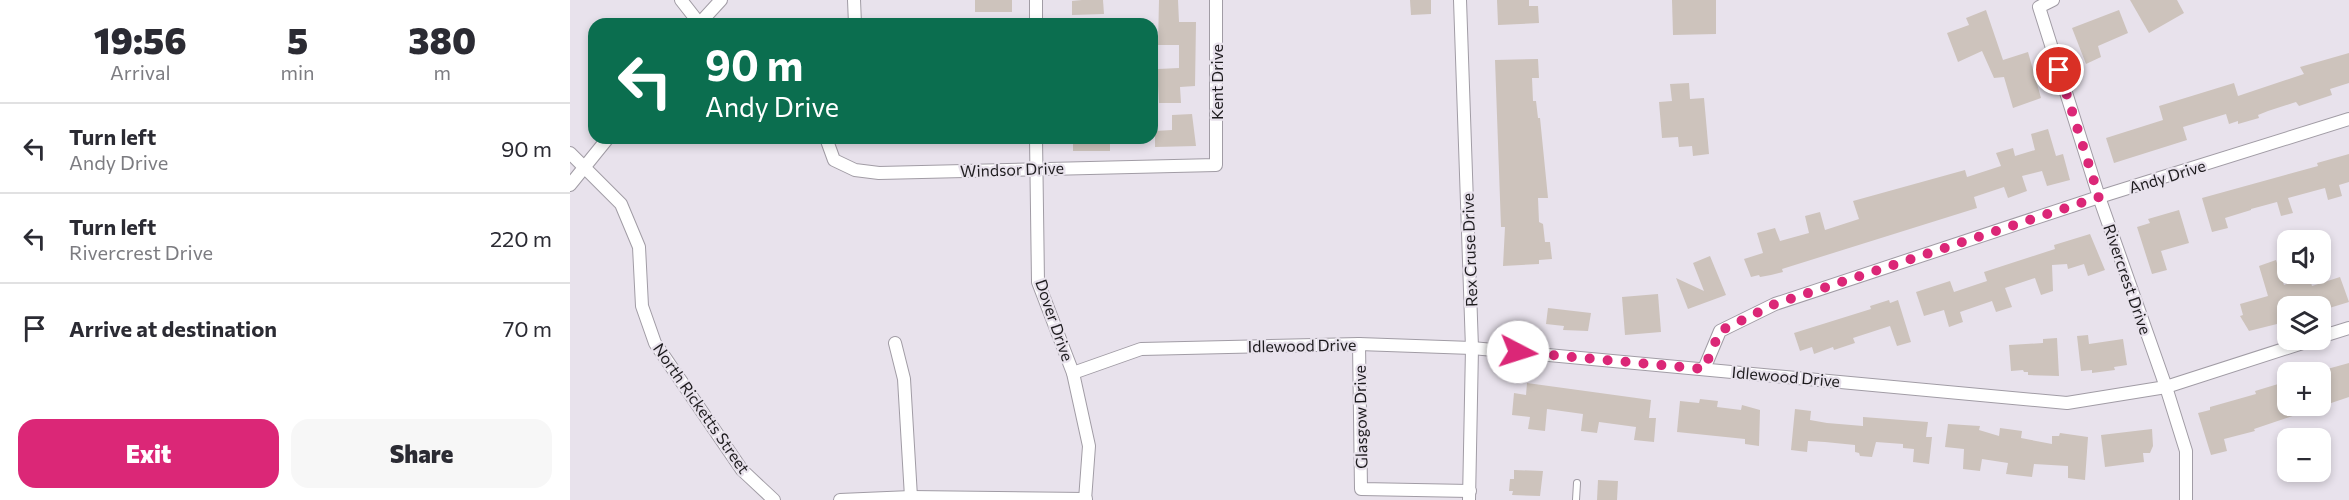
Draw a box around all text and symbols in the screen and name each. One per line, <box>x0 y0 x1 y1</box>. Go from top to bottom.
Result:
text: 19:56 <box>94 17 187 61</box>
text: 5 <box>287 17 308 61</box>
text: 380 <box>408 17 476 61</box>
text: 90 m <box>705 38 804 90</box>
icon: left <box>606 42 684 120</box>
street label: Kent Drive <box>1207 44 1226 120</box>
pin <box>2033 44 2084 95</box>
icon: arrive <box>2042 53 2075 86</box>
text: Arrival <box>110 60 170 84</box>
text: min <box>280 60 315 84</box>
text: m <box>434 60 451 84</box>
text: Andy Drive <box>705 90 839 123</box>
text: Turn left <box>69 123 156 150</box>
icon: left <box>18 132 51 165</box>
text: 90 m <box>501 135 552 162</box>
text: Andy Drive <box>69 150 168 174</box>
street label: Andy Drive <box>2126 155 2208 197</box>
street label: Windsor Drive <box>960 158 1064 180</box>
street label: Rex Cruse Drive <box>1458 193 1480 307</box>
text: Turn left <box>69 213 156 240</box>
street label: Rivercrest Drive <box>2100 221 2156 337</box>
icon: left <box>18 222 51 255</box>
text: 220 m <box>490 225 552 252</box>
map controls <box>2277 230 2331 482</box>
button: sound <box>2277 230 2331 284</box>
text: Rivercrest Drive <box>69 240 213 264</box>
street label: Dover Drive <box>1032 276 1078 364</box>
button: layers <box>2277 296 2331 350</box>
icon: arrive <box>18 312 51 345</box>
text: Arrive at destination <box>69 315 277 342</box>
text: 70 m <box>503 315 552 342</box>
position arrow <box>1486 320 1550 384</box>
street label: Idlewood Drive <box>1248 335 1356 355</box>
street label: North Ricketts Street <box>650 339 754 477</box>
street label: Idlewood Drive <box>1731 362 1841 390</box>
button: + <box>2277 362 2331 416</box>
street label: Glasgow Drive <box>1350 365 1370 469</box>
button: Exit <box>18 419 279 488</box>
button: Share <box>291 419 552 488</box>
button: − <box>2277 428 2331 482</box>

